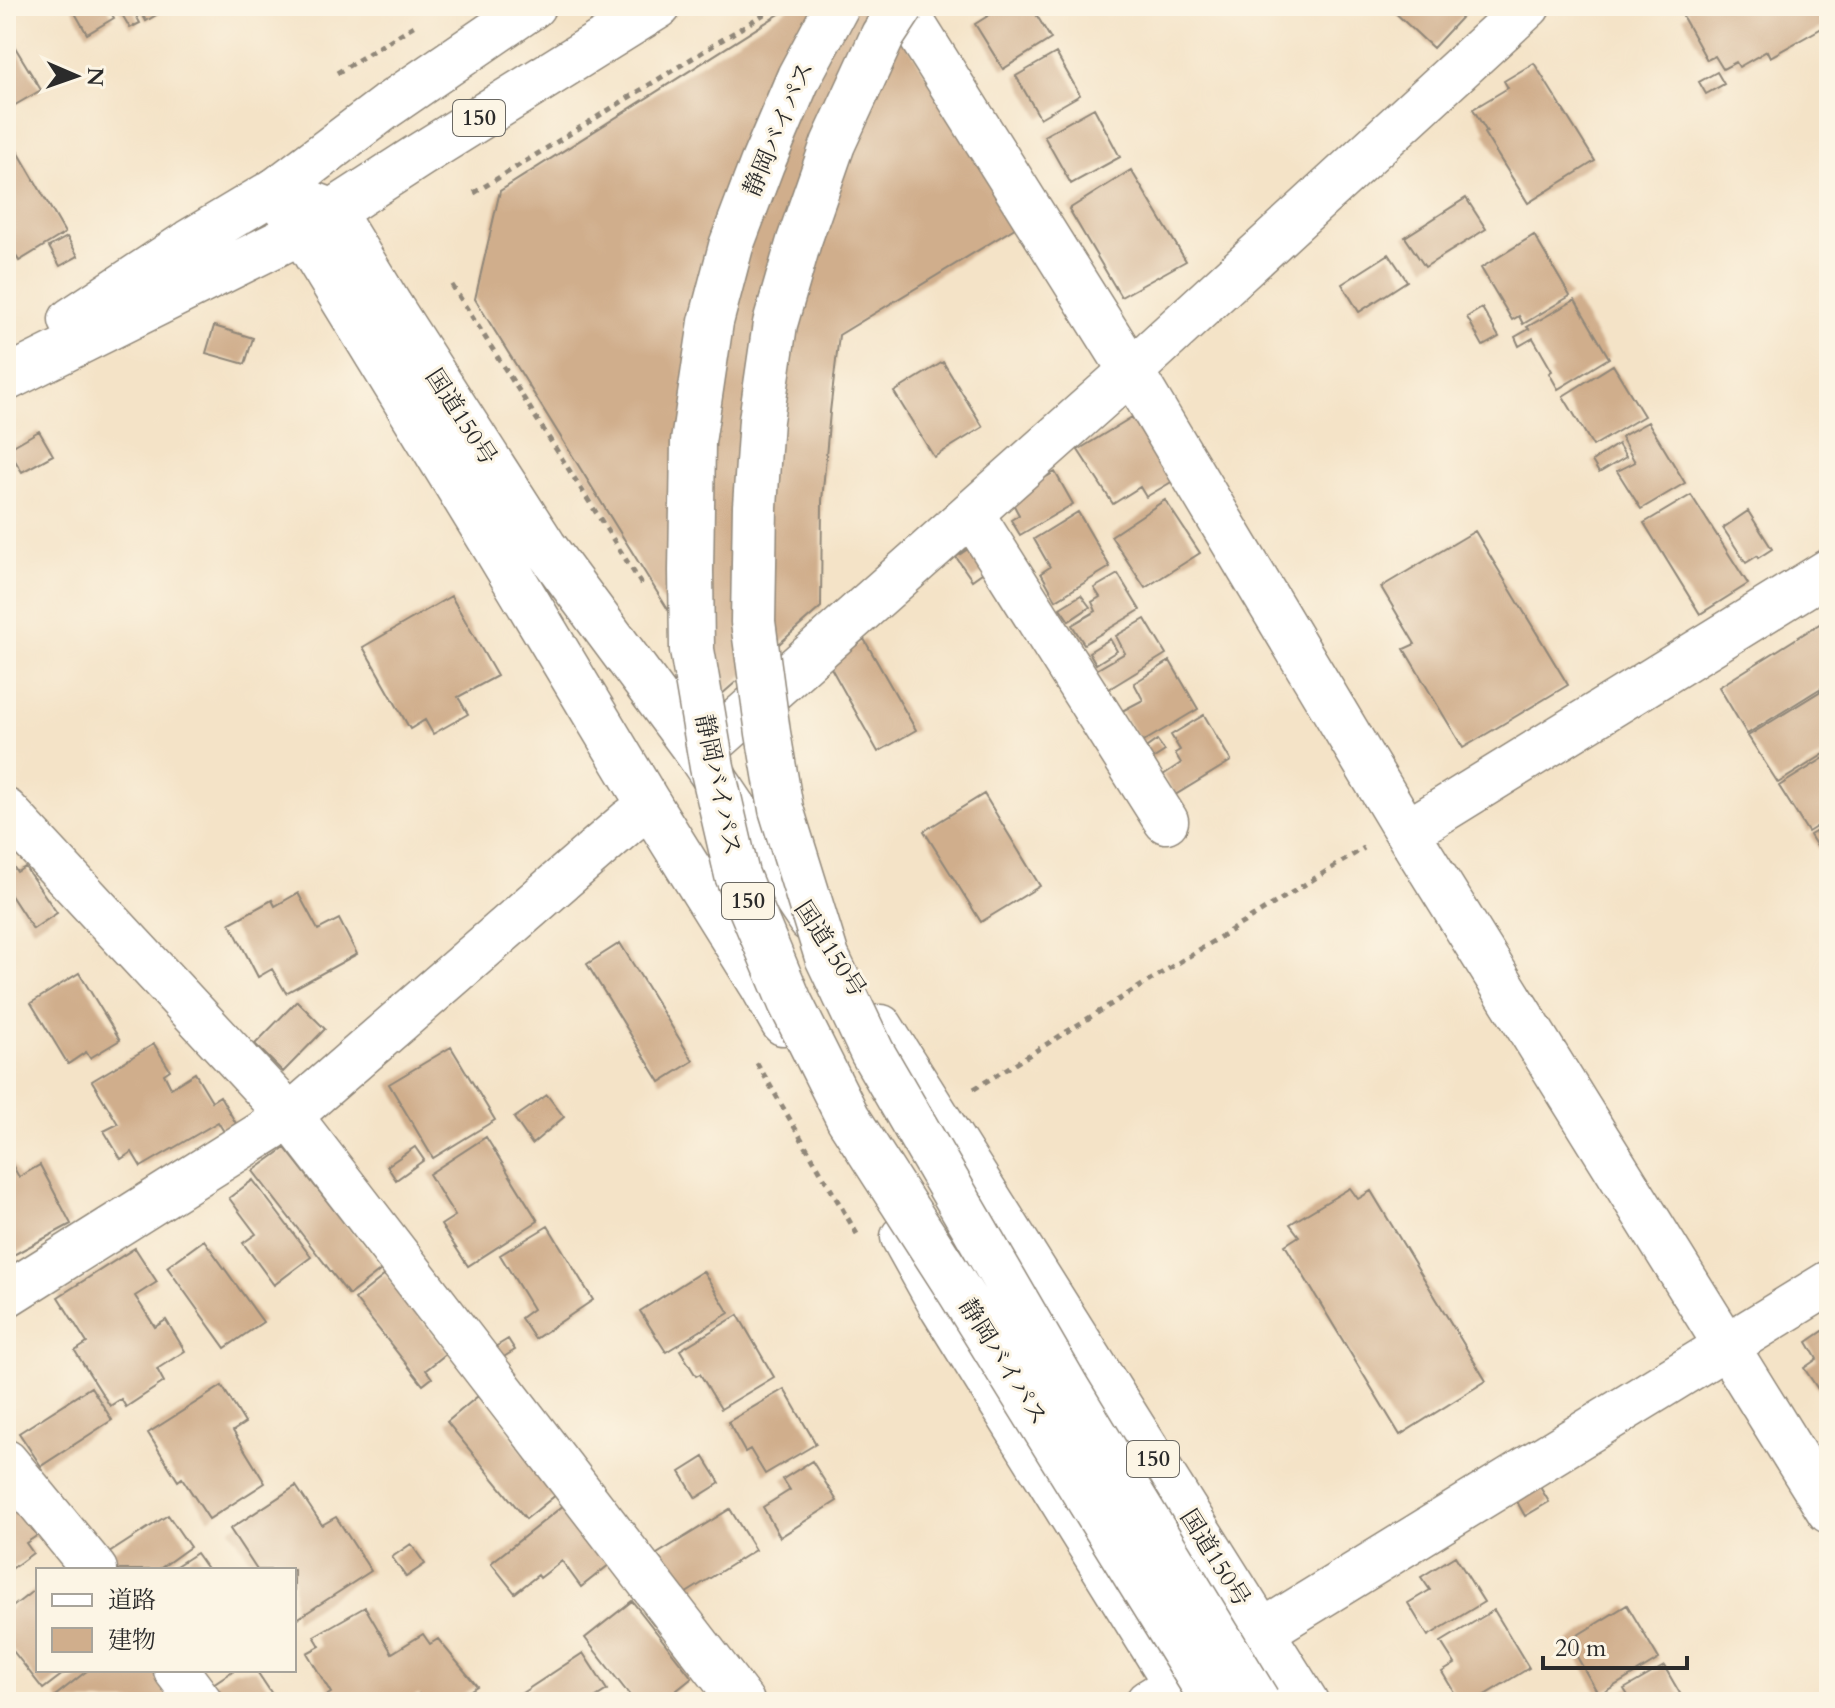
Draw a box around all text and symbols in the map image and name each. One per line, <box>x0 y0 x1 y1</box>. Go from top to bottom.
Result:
north arrow <box>36 36 116 116</box>
street label: 静岡バイパス <box>736 56 822 202</box>
text: N <box>80 67 110 87</box>
road number: 150 <box>453 100 505 136</box>
street label: 国道150号 <box>418 362 504 472</box>
street label: 静岡バイパス <box>687 711 749 859</box>
road number: 150 <box>722 883 774 919</box>
street label: 国道150号 <box>787 894 873 1004</box>
street label: 静岡バイパス <box>951 1292 1055 1432</box>
road number: 150 <box>1127 1441 1179 1477</box>
street label: 国道150号 <box>1172 1503 1258 1613</box>
legend <box>36 1568 296 1672</box>
text: 道路 <box>108 1584 156 1617</box>
scale bar <box>1543 1620 1687 1670</box>
text: 建物 <box>108 1624 156 1657</box>
text: 20 m <box>1555 1632 1607 1665</box>

